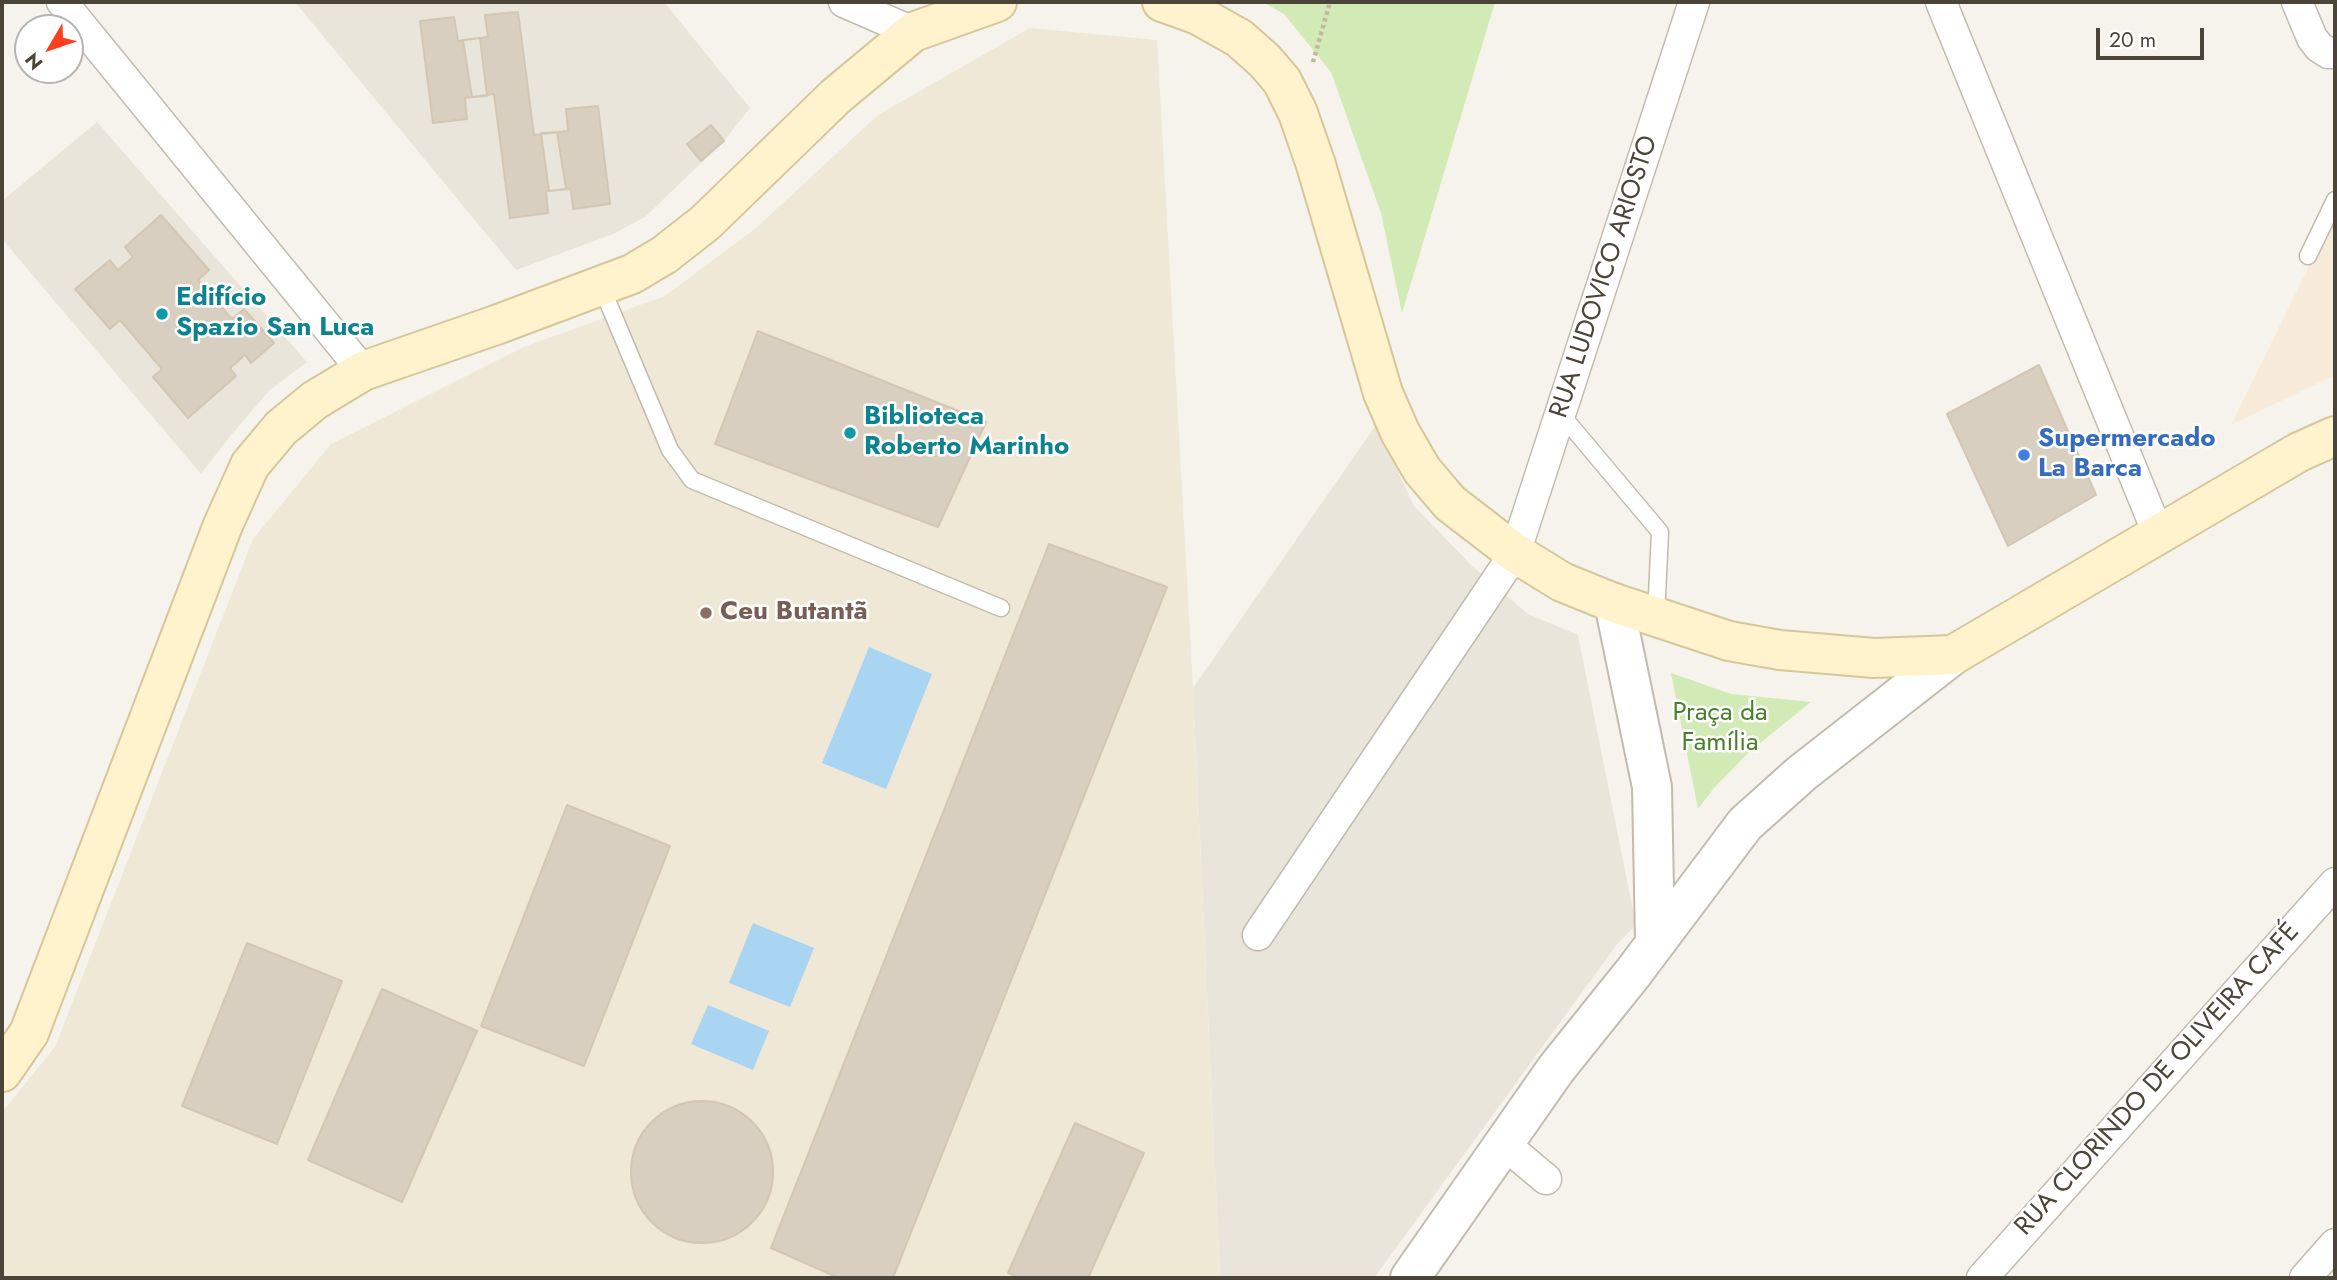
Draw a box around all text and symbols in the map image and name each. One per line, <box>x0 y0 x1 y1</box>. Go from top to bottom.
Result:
north arrow <box>14 14 84 84</box>
scale bar <box>2099 14 2208 58</box>
text: 20 m <box>2109 25 2156 55</box>
text: N <box>19 47 49 76</box>
street label: RUA LUDOVICO ARIOSTO <box>1545 132 1665 422</box>
place label: Edifício Spazio San Luca <box>176 283 374 344</box>
marker: Edifício Spazio San Luca <box>154 306 170 322</box>
place label: Biblioteca Roberto Marinho <box>864 402 1069 464</box>
place label: Supermercado La Barca <box>2038 424 2216 486</box>
marker: Biblioteca Roberto Marinho <box>842 425 858 441</box>
marker: Supermercado La Barca <box>2016 447 2032 463</box>
place label: Ceu Butantã <box>720 597 868 629</box>
marker: Ceu Butantã <box>698 605 714 621</box>
park label: Praça da Família <box>1672 698 1768 760</box>
street label: RUA CLORINDO DE OLIVEIRA CAFÉ <box>2009 917 2307 1243</box>

